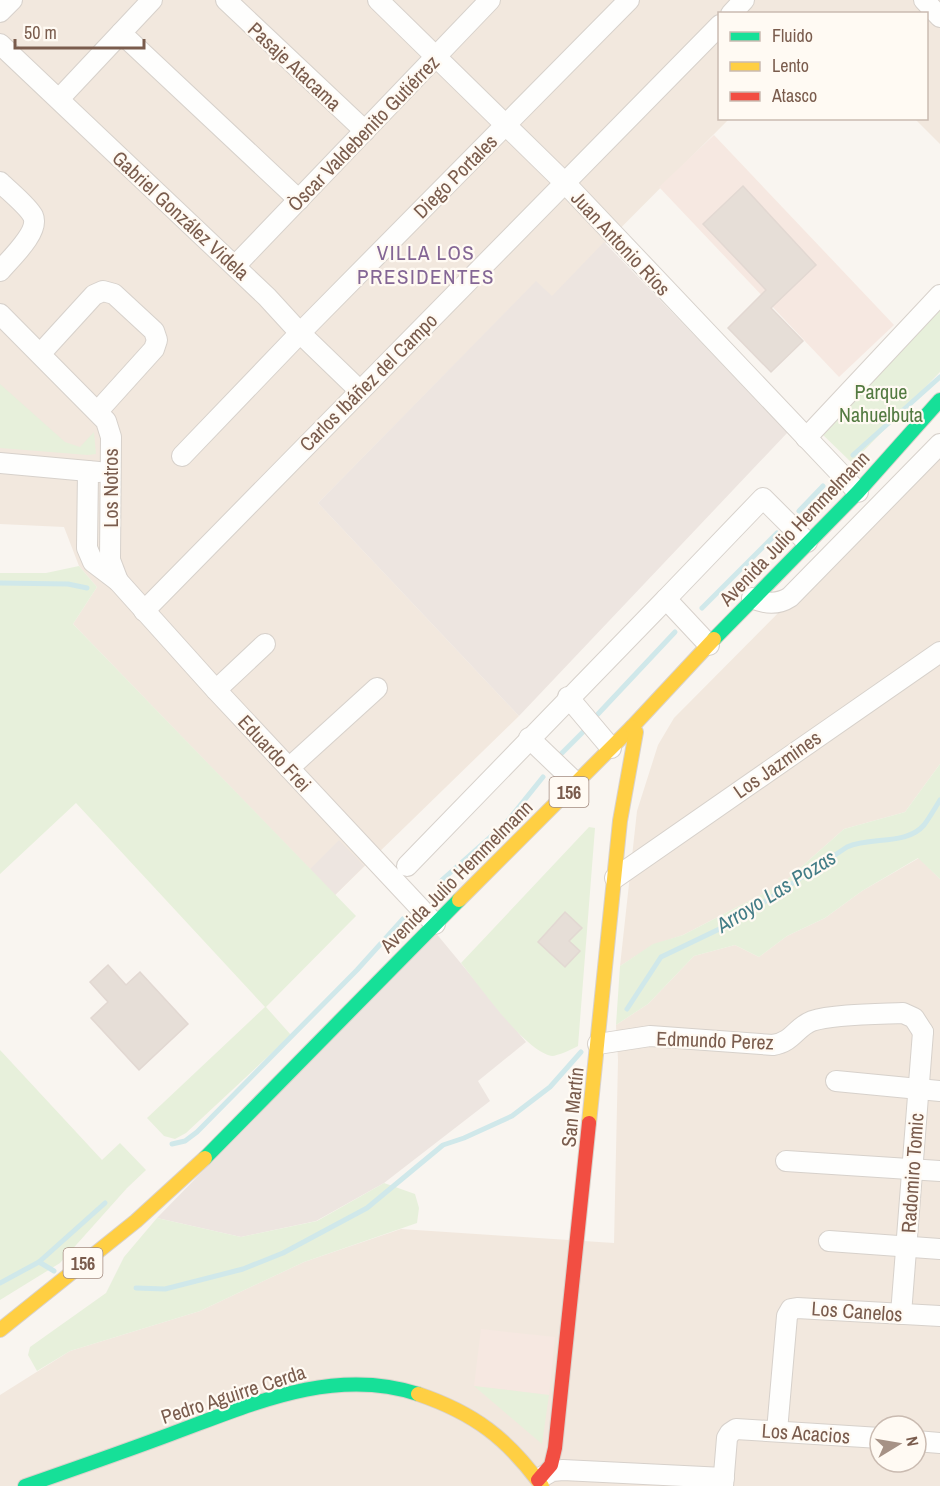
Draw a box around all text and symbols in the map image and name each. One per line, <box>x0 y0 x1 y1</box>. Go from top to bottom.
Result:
scale bar <box>15 12 144 50</box>
legend <box>718 12 928 120</box>
street label: Pasaje Atacama <box>242 16 348 116</box>
text: 50 m <box>24 20 57 45</box>
text: Fluido <box>772 23 813 48</box>
street label: Òscar Valdebenito Gutiérrez <box>281 49 445 217</box>
text: Lento <box>772 53 809 78</box>
text: Atasco <box>771 83 817 108</box>
street label: Diego Portales <box>407 128 503 224</box>
street label: Gabriel González Videla <box>107 144 255 286</box>
street label: Juan Antonio Ríos <box>565 185 677 301</box>
district label: VILLA LOS PRESIDENTES <box>357 238 495 291</box>
street label: Carlos Ibáñez del Campo <box>293 307 443 457</box>
park label: Parque Nahuelbuta <box>839 378 923 428</box>
street label: Avenida Julio Hemmelmann <box>712 445 875 612</box>
street label: Los Notros <box>97 448 124 528</box>
street label: Eduardo Frei <box>232 709 318 797</box>
street label: Los Jazmines <box>728 724 826 804</box>
road number: 156 <box>550 777 588 807</box>
street label: Avenida Julio Hemmelmann <box>373 794 538 959</box>
water label: Arroyo Las Pozas <box>710 842 842 940</box>
street label: Edmundo Perez <box>656 1024 774 1056</box>
street label: San Martín <box>554 1066 590 1148</box>
street label: Radomiro Tomic <box>894 1112 930 1234</box>
road number: 156 <box>64 1248 103 1278</box>
street label: Los Canelos <box>811 1294 903 1328</box>
street label: Pedro Aguirre Cerda <box>157 1358 309 1430</box>
north arrow <box>868 1414 928 1474</box>
street label: Los Acacios <box>761 1416 851 1450</box>
text: N <box>901 1434 924 1448</box>

